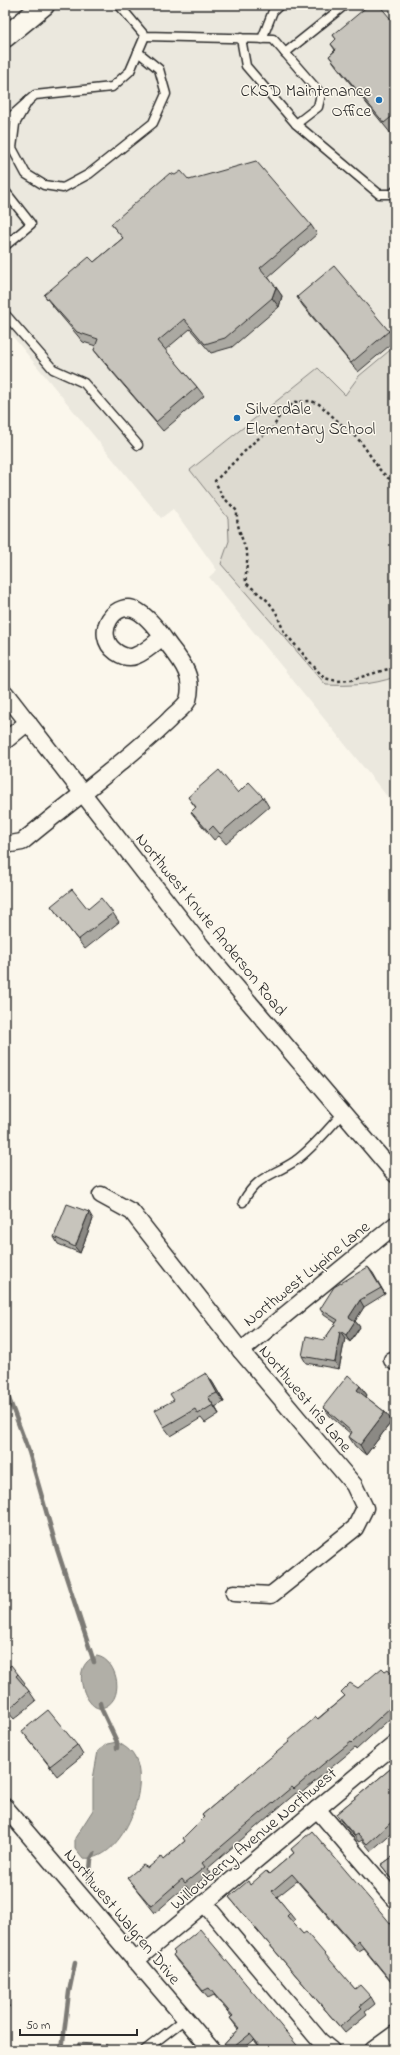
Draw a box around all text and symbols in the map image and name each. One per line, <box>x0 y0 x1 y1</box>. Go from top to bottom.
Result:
place label: CKSD Maintenance Office <box>240 79 371 124</box>
marker: CKSD Maintenance Office <box>374 95 384 105</box>
place label: Silverdale Elementary School <box>245 397 376 443</box>
marker: Silverdale Elementary School <box>232 413 242 423</box>
street label: Northwest Knute Anderson Road <box>129 828 293 1022</box>
street label: Northwest Lupine Lane <box>238 1215 376 1333</box>
street label: Northwest Iris Lane <box>252 1340 358 1458</box>
street label: Willowberry Avenue Northwest <box>165 1762 344 1917</box>
street label: Northwest Walgren Drive <box>56 1844 187 1992</box>
scale bar <box>20 2011 137 2037</box>
text: 50 m <box>26 2017 50 2035</box>

